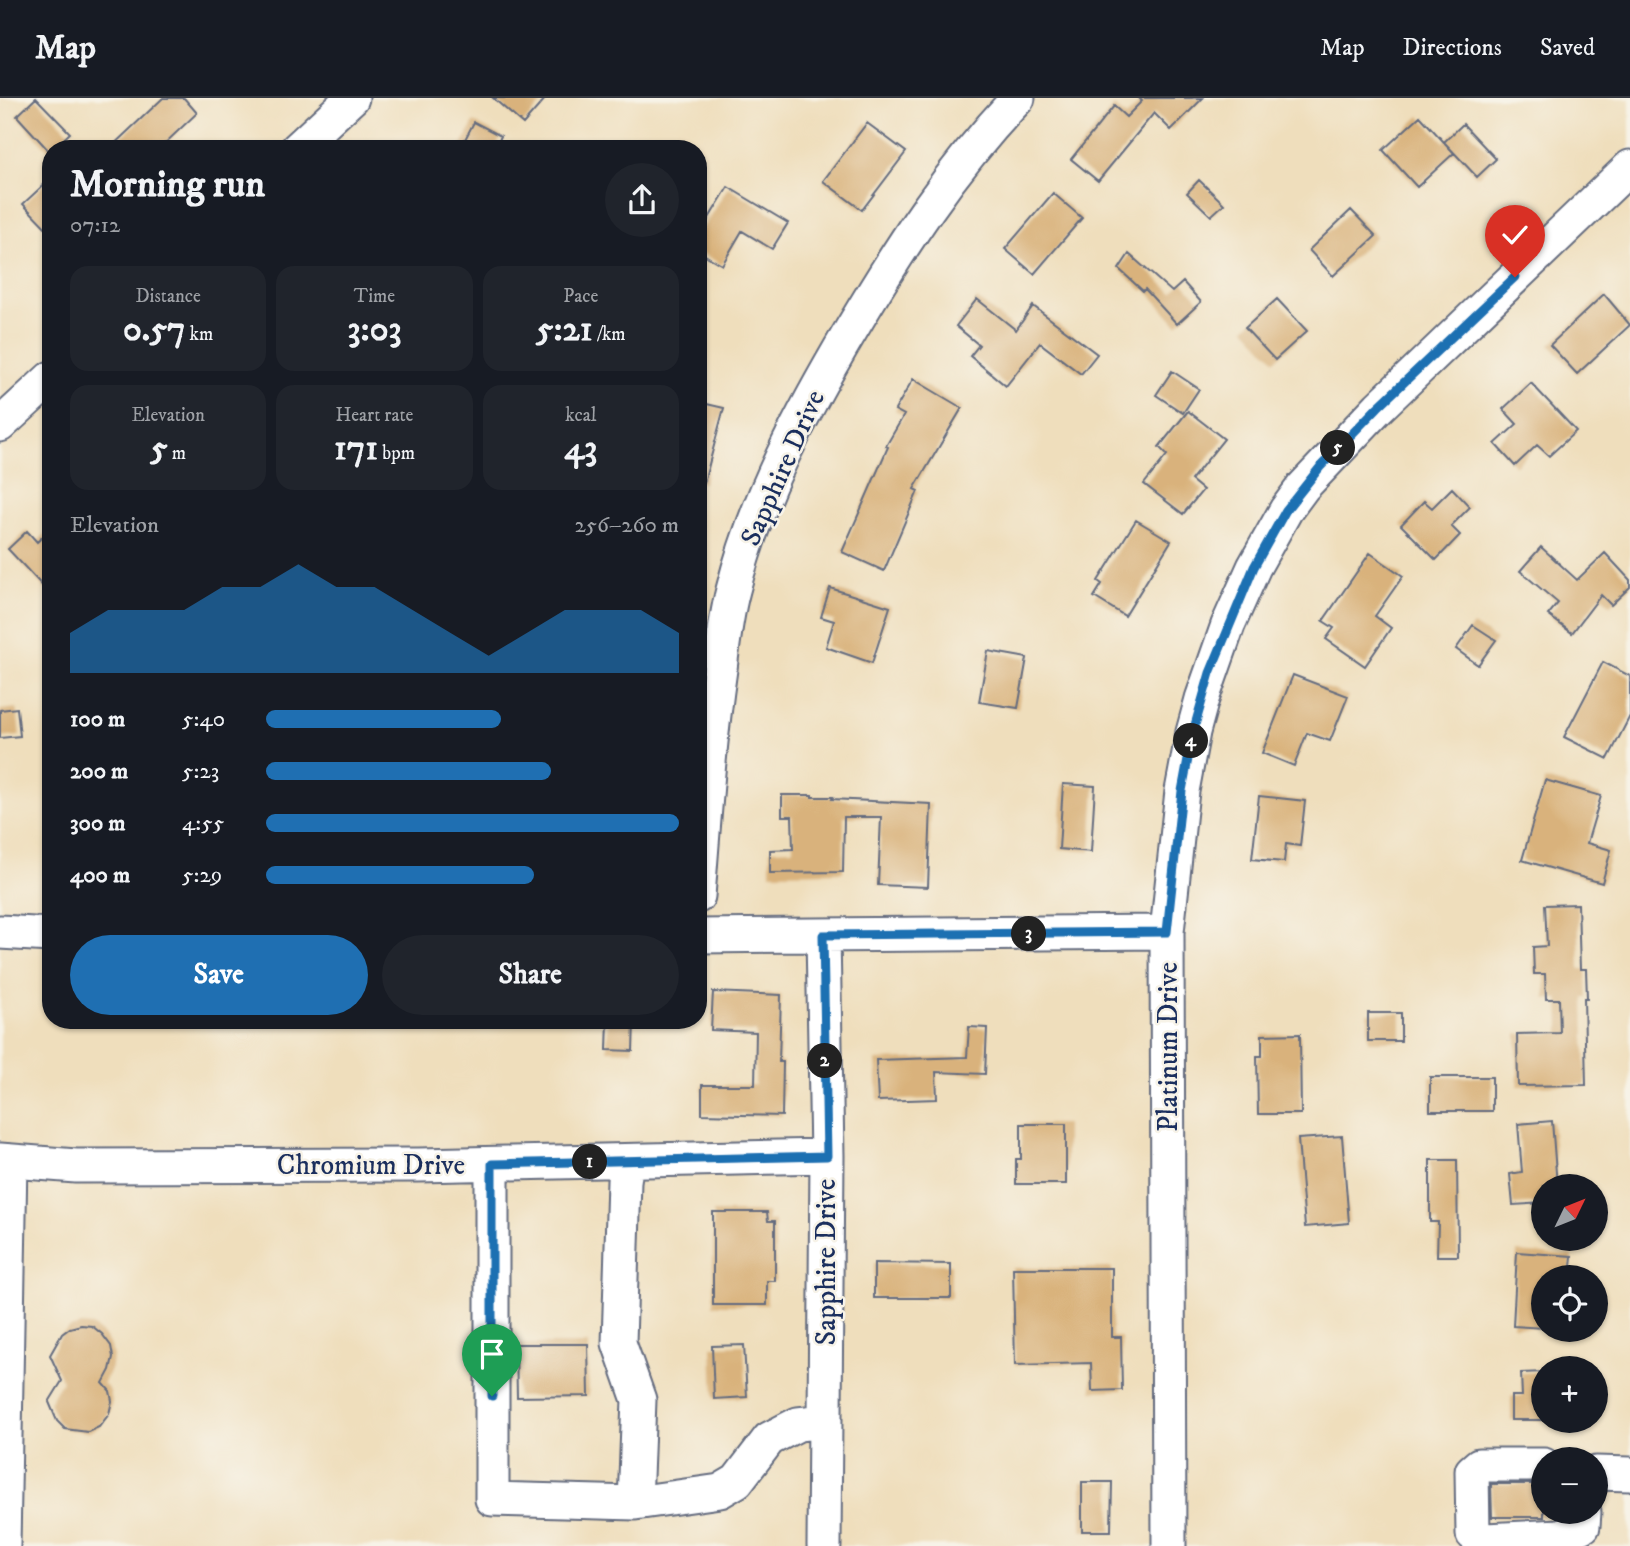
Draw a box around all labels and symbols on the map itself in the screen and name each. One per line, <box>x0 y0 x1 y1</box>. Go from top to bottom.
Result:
pin <box>1485 205 1545 277</box>
street label: Sapphire Drive <box>733 385 833 551</box>
pin: 5 <box>1320 430 1356 466</box>
pin: 4 <box>1174 724 1208 758</box>
pin: 3 <box>1012 916 1046 952</box>
street label: Platinum Drive <box>1151 962 1186 1132</box>
pin: 2 <box>808 1044 842 1079</box>
pin: 1 <box>572 1144 608 1180</box>
street label: Chromium Drive <box>277 1148 465 1183</box>
north arrow <box>1531 1174 1608 1251</box>
street label: Sapphire Drive <box>809 1179 844 1345</box>
pin <box>462 1324 522 1396</box>

